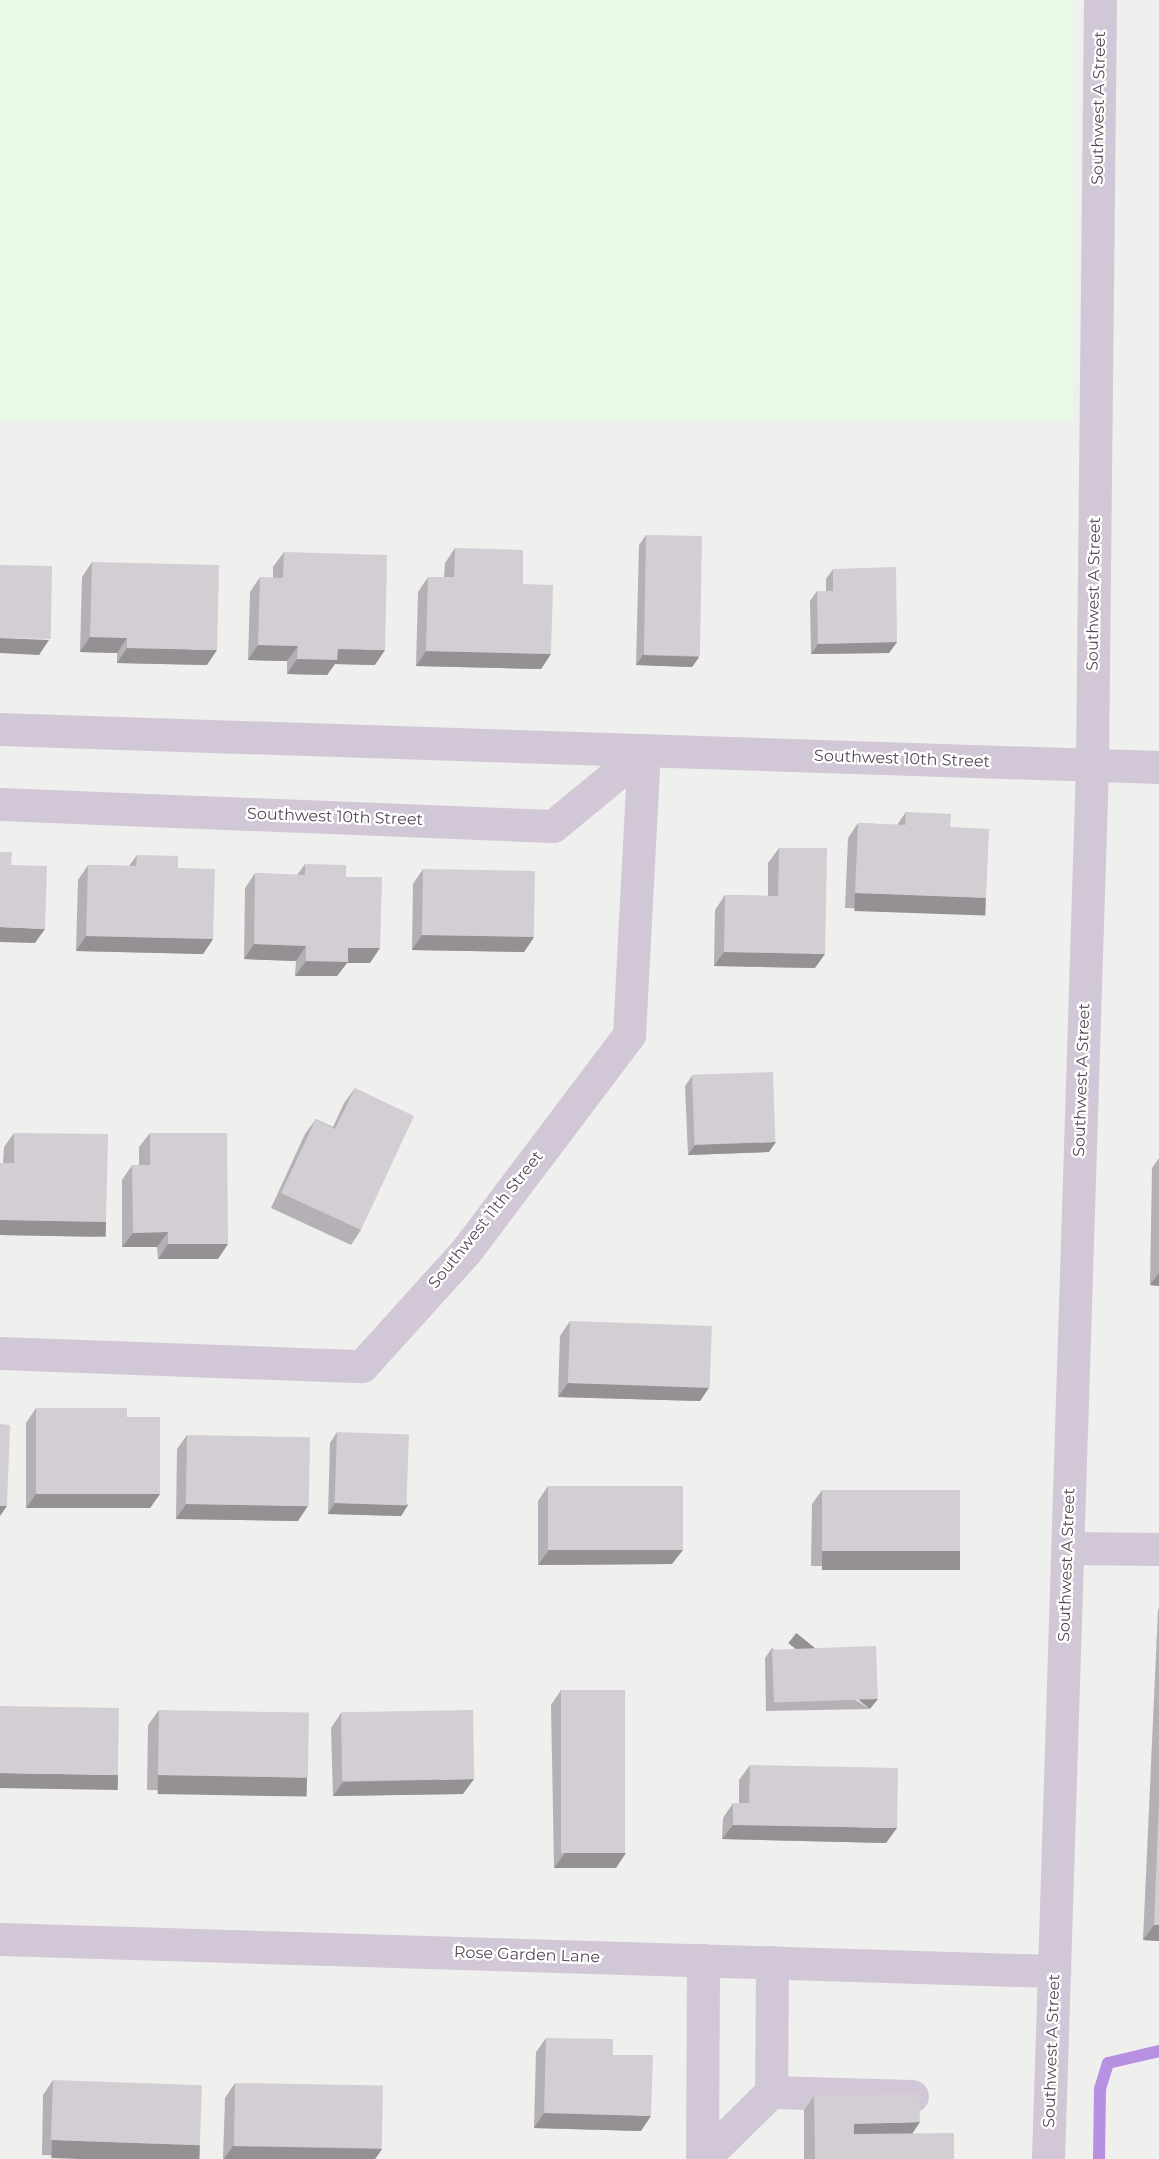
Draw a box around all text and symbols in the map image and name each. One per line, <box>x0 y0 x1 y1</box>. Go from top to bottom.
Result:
street label: Southwest A Street <box>1088 31 1110 185</box>
street label: Southwest A Street <box>1083 517 1105 671</box>
street label: Southwest 10th Street <box>814 746 990 772</box>
street label: Southwest 10th Street <box>247 804 423 830</box>
street label: Southwest A Street <box>1070 1003 1094 1157</box>
street label: Southwest 11th Street <box>425 1147 547 1293</box>
street label: Southwest A Street <box>1055 1488 1079 1642</box>
street label: Rose Garden Lane <box>454 1943 600 1967</box>
street label: Southwest A Street <box>1040 1974 1064 2128</box>

